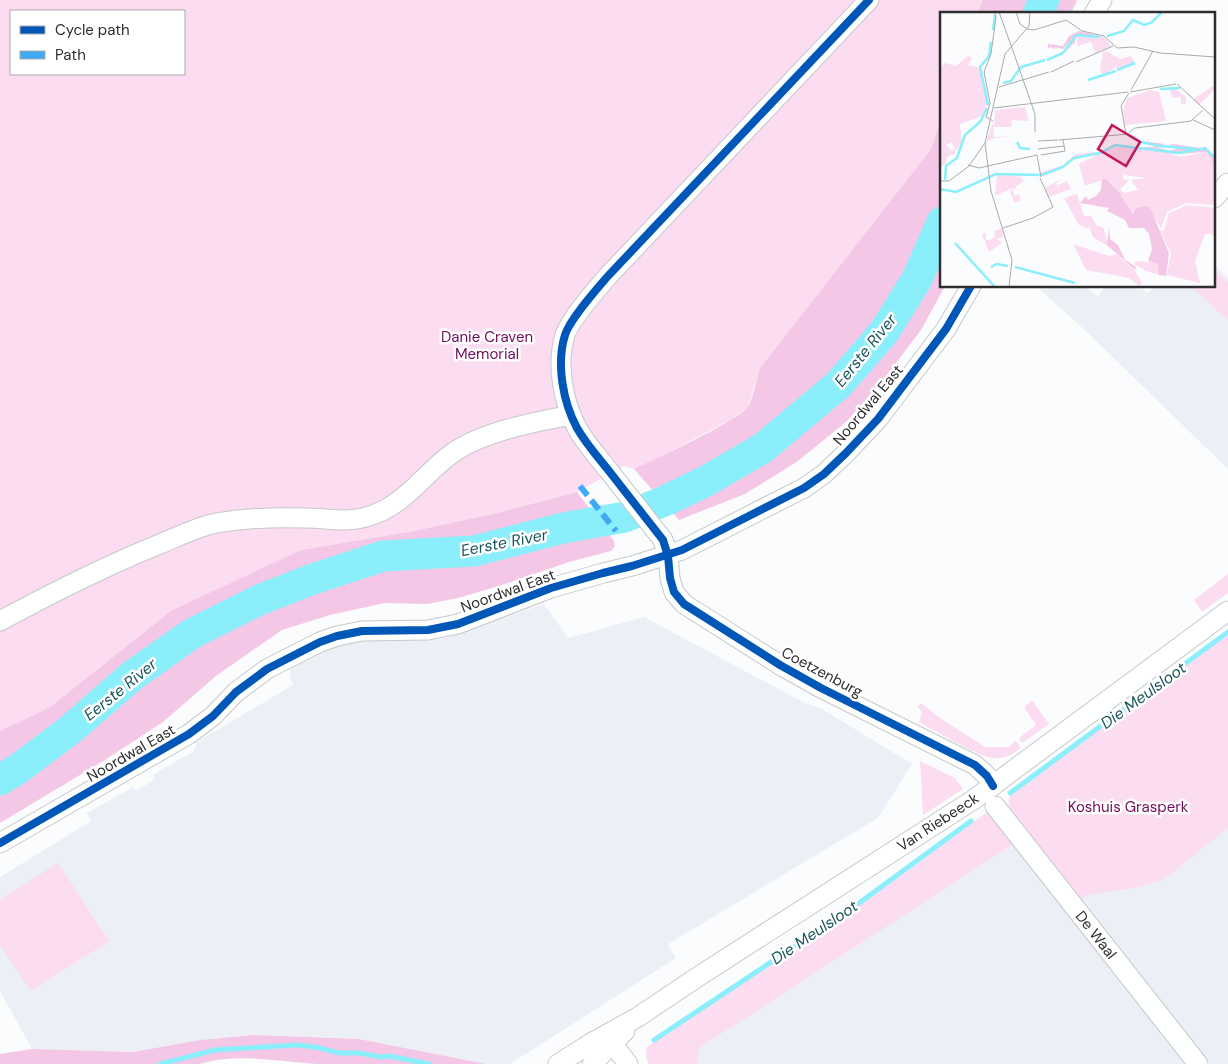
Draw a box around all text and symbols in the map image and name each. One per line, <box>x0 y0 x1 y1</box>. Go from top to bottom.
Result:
legend <box>10 10 185 75</box>
inset map <box>940 12 1216 288</box>
text: Cycle path <box>55 20 130 40</box>
text: Path <box>55 45 86 65</box>
water label: Eerste River <box>830 309 902 391</box>
park label: Danie Craven Memorial <box>441 327 533 364</box>
street label: Noordwal East <box>828 360 908 449</box>
water label: Eerste River <box>459 524 550 561</box>
street label: Noordwal East <box>458 565 558 617</box>
street label: Coetzenburg <box>778 642 866 702</box>
water label: Eerste River <box>80 653 162 725</box>
water label: Die Meulsloot <box>1096 657 1191 733</box>
street label: Noordwal East <box>83 719 179 786</box>
street label: Van Riebeeck <box>893 788 983 856</box>
park label: Koshuis Grasperk <box>1068 797 1189 817</box>
water label: Die Meulsloot <box>767 895 863 969</box>
street label: De Waal <box>1071 907 1121 963</box>

